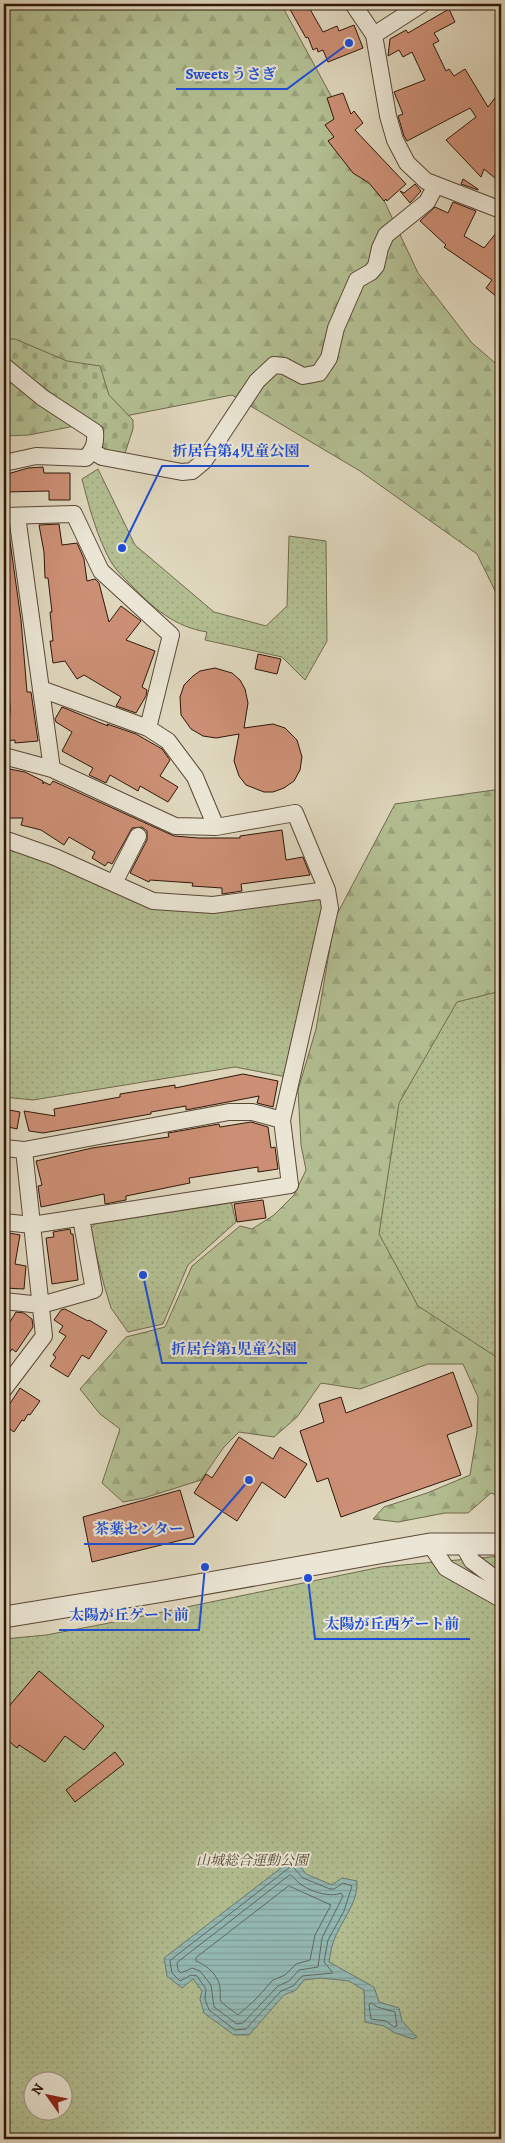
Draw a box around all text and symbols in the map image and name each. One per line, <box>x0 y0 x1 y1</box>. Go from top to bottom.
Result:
callout: Sweets うさぎ <box>176 59 287 89</box>
text: Sweets うさぎ <box>185 64 277 84</box>
callout: 折居台第4児童公園 <box>162 436 309 466</box>
text: 折居台第4児童公園 <box>172 441 300 461</box>
callout: 折居台第1児童公園 <box>162 1333 307 1363</box>
text: 折居台第1児童公園 <box>171 1339 297 1359</box>
callout: 茶薬センター <box>84 1514 194 1544</box>
text: 茶薬センター <box>94 1519 184 1539</box>
callout: 太陽が丘ゲート前 <box>59 1600 199 1630</box>
text: 太陽が丘ゲート前 <box>69 1605 189 1625</box>
callout: 太陽が丘西ゲート前 <box>315 1609 470 1639</box>
text: 太陽が丘西ゲート前 <box>324 1614 460 1634</box>
park label: 山城総合運動公園 <box>196 1851 310 1870</box>
north arrow <box>22 2070 72 2120</box>
text: N <box>27 2080 48 2099</box>

